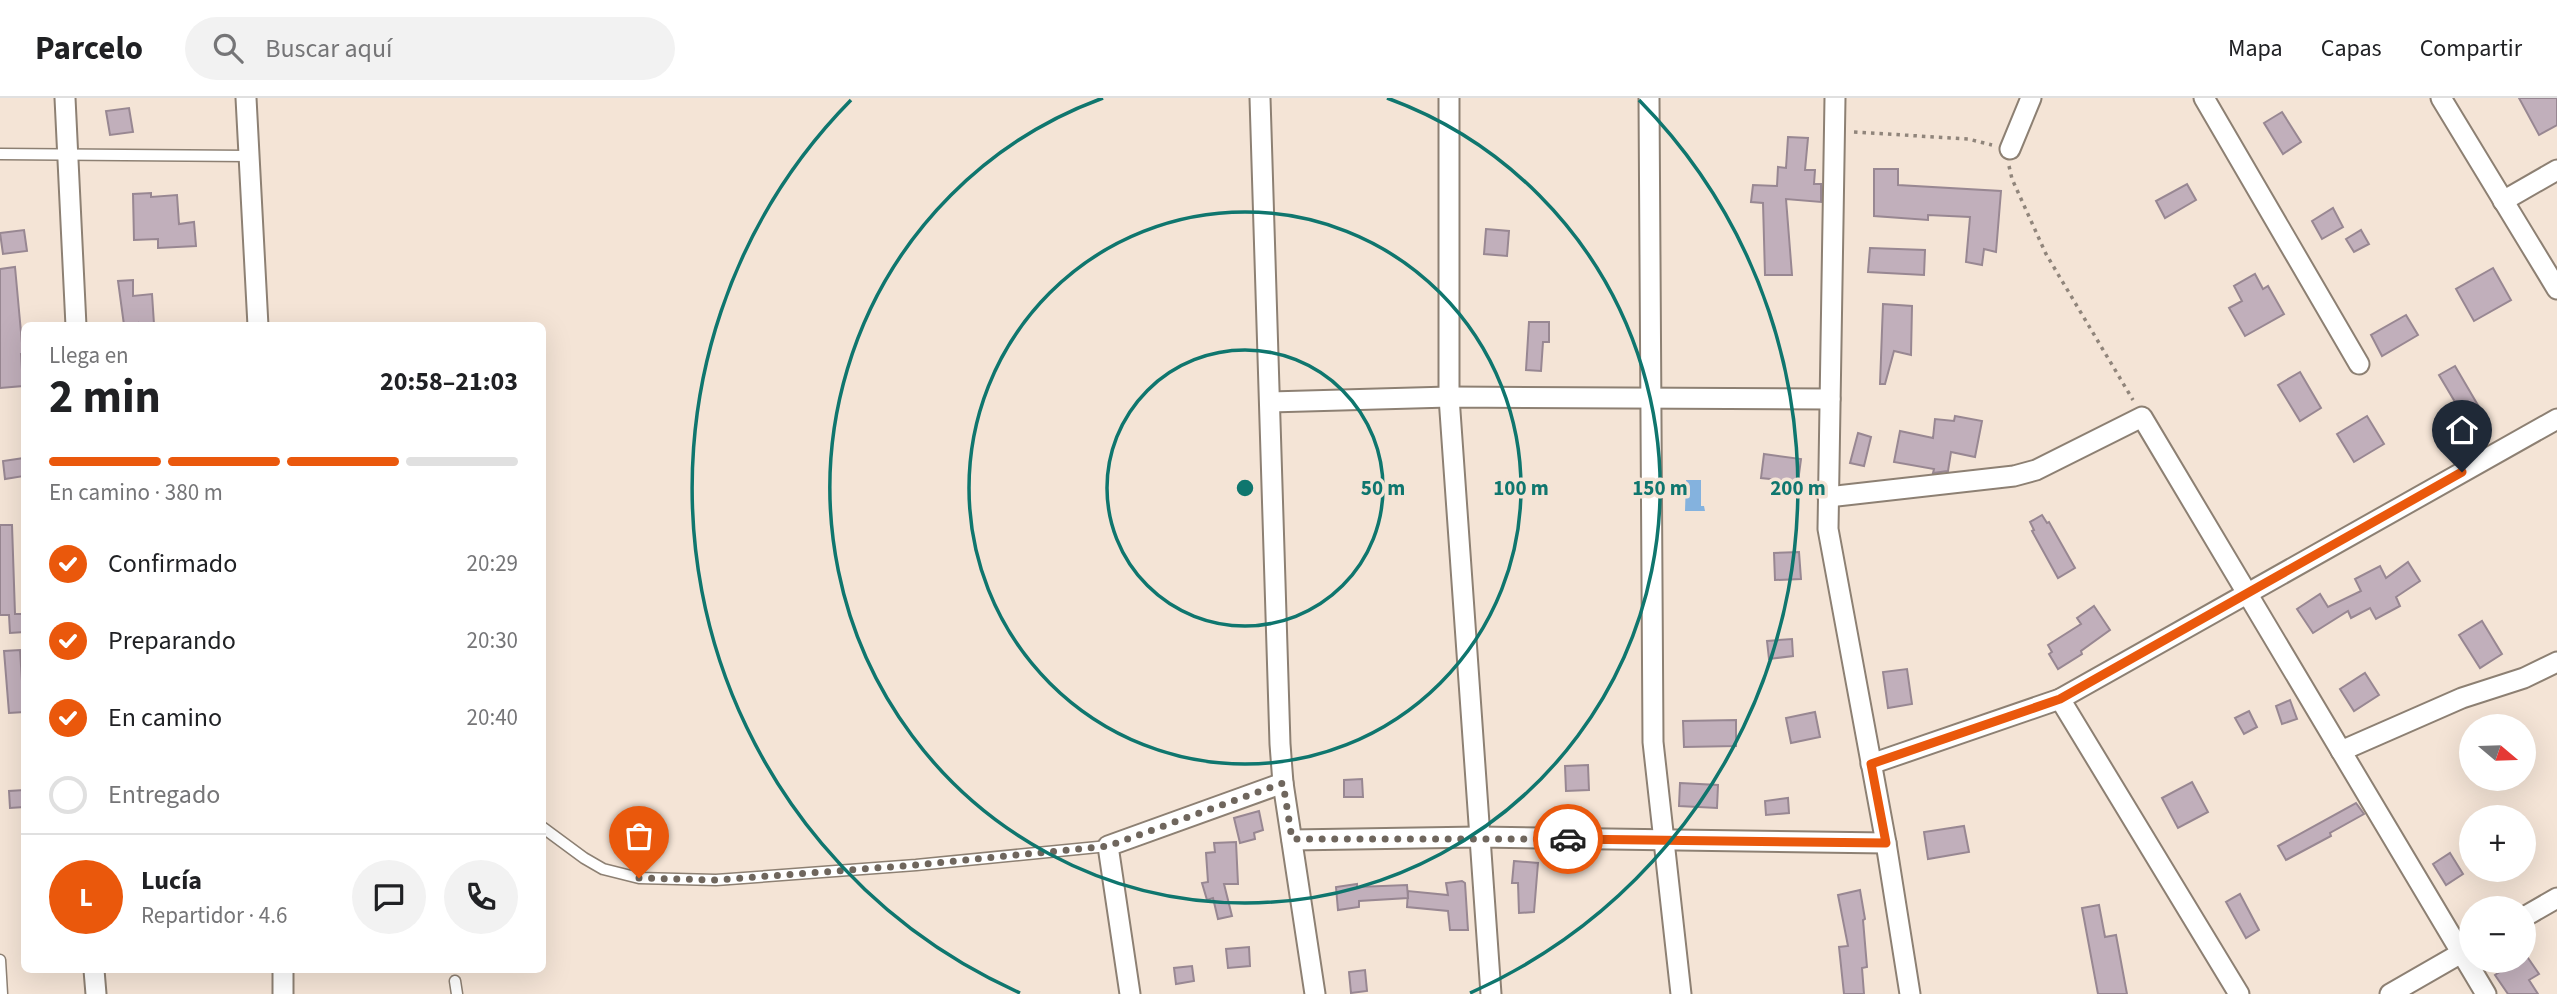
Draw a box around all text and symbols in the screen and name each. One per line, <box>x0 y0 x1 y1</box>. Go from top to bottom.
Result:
search box <box>185 17 675 80</box>
text: Parcelo <box>35 25 143 72</box>
icon: search <box>209 29 247 67</box>
text: Buscar aquí <box>265 30 392 67</box>
text: Mapa <box>2228 31 2283 66</box>
text: Capas <box>2321 31 2382 66</box>
text: Compartir <box>2420 31 2522 66</box>
text: Llega en <box>49 339 129 372</box>
text: 20:58–21:03 <box>380 363 518 400</box>
text: 2 min <box>49 365 161 430</box>
pin <box>2432 400 2492 472</box>
icon: home <box>2443 411 2481 449</box>
text: 50 m <box>1361 473 1405 503</box>
text: 100 m <box>1493 473 1549 503</box>
text: 150 m <box>1632 473 1688 503</box>
text: 200 m <box>1770 473 1826 503</box>
text: En camino · 380 m <box>49 476 223 509</box>
centre of rings <box>1233 476 1257 500</box>
icon: check <box>49 545 87 583</box>
text: Confirmado <box>108 545 237 582</box>
text: 20:29 <box>467 547 518 580</box>
icon: check <box>49 622 87 660</box>
text: Preparando <box>108 622 236 659</box>
text: 20:30 <box>467 624 518 657</box>
icon: check <box>49 699 87 737</box>
text: En camino <box>108 699 222 736</box>
text: 20:40 <box>467 701 518 734</box>
north arrow <box>2459 714 2536 791</box>
map controls <box>2459 714 2536 973</box>
text: Entregado <box>108 776 220 813</box>
courier <box>1533 804 1603 874</box>
button: + <box>2459 805 2536 882</box>
pin <box>609 806 669 878</box>
icon: bag <box>620 817 658 855</box>
icon: car <box>1549 820 1587 858</box>
button: chat <box>352 860 426 934</box>
button: phone <box>444 860 518 934</box>
text: Lucía <box>141 862 202 899</box>
text: L <box>79 879 93 916</box>
button: − <box>2459 896 2536 973</box>
text: Repartidor · 4.6 <box>141 899 287 932</box>

